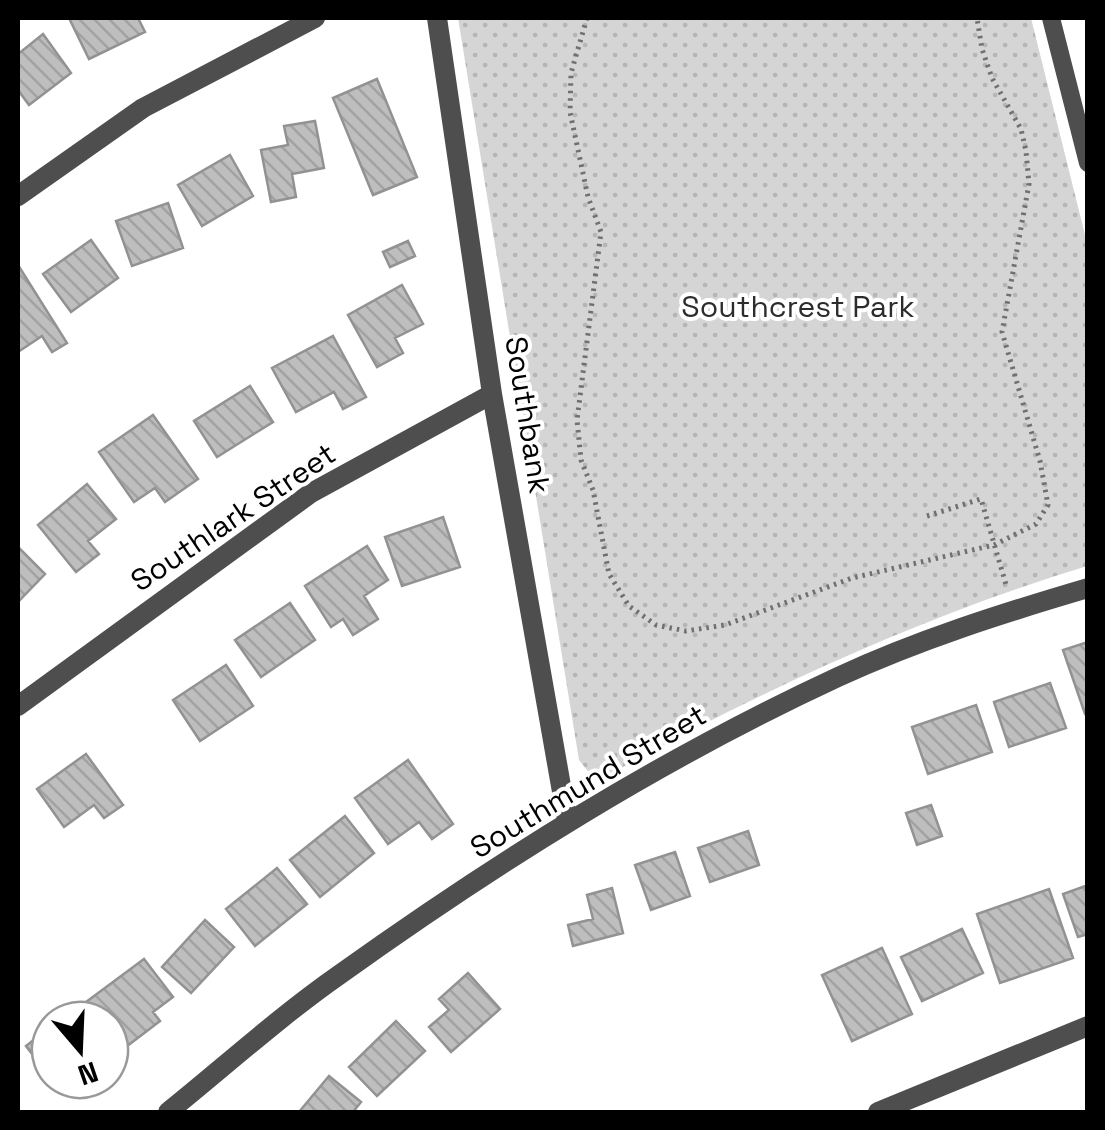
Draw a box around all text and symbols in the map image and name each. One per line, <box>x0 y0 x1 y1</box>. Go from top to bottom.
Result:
park label: Southcrest Park <box>681 287 915 326</box>
street label: Southbank <box>496 334 560 496</box>
street label: Southlark Street <box>123 434 343 600</box>
street label: Southmund Street <box>463 695 713 867</box>
north arrow <box>30 1000 130 1100</box>
text: N <box>73 1054 103 1094</box>

